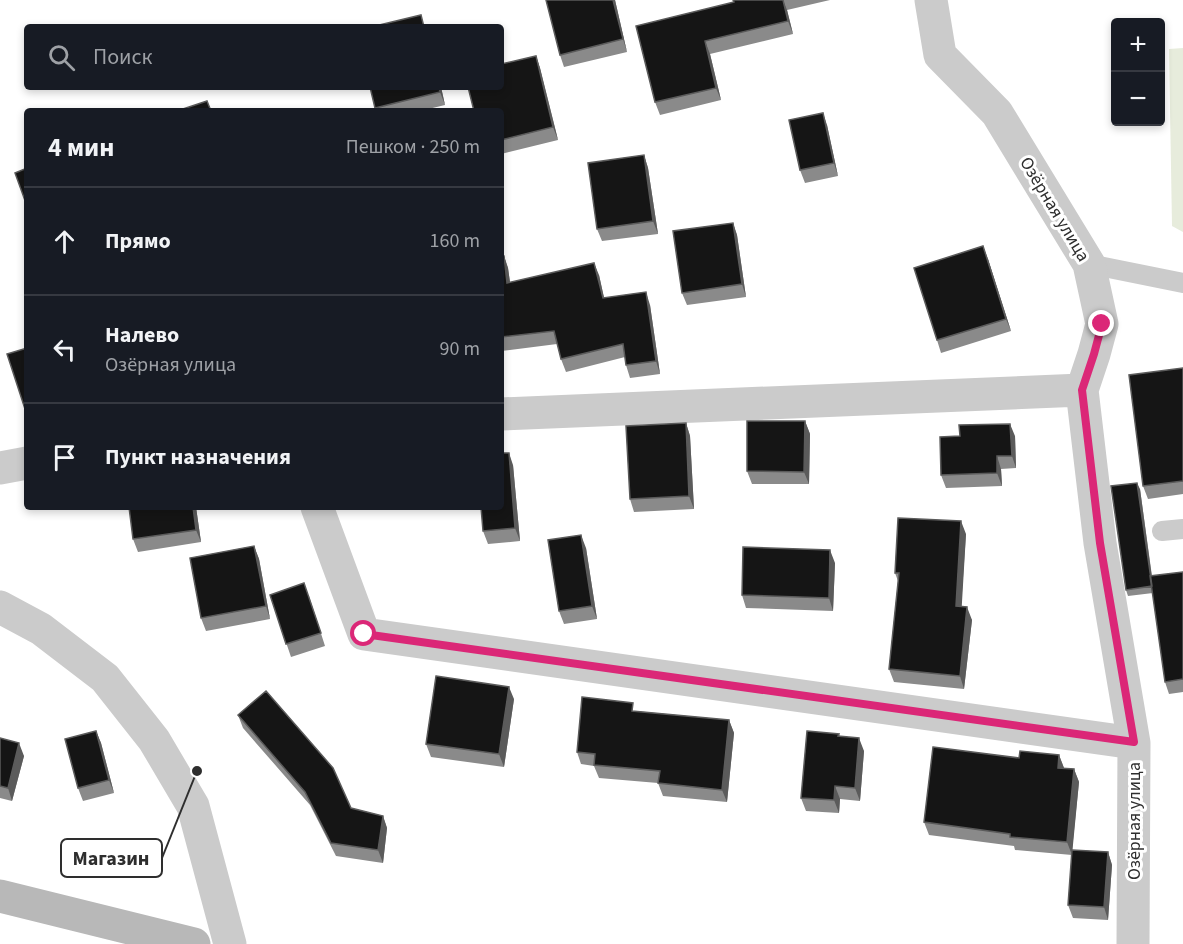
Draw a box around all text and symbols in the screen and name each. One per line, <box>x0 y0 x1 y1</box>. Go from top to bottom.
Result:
map controls <box>1111 18 1165 126</box>
button: + <box>1111 18 1165 72</box>
search box <box>24 24 504 90</box>
icon: search <box>45 41 78 74</box>
text: Поиск <box>93 41 152 73</box>
button: − <box>1111 72 1165 126</box>
text: 4 мин <box>48 129 114 166</box>
text: Пешком · 250 m <box>346 133 480 161</box>
street label: Озёрная улица <box>1013 152 1096 266</box>
icon: ahead <box>48 225 81 258</box>
text: Прямо <box>105 225 171 257</box>
text: 160 m <box>430 227 480 255</box>
route end <box>1088 310 1114 336</box>
text: Налево <box>105 319 179 351</box>
icon: left <box>48 333 81 366</box>
text: 90 m <box>440 335 480 363</box>
text: Озёрная улица <box>105 351 236 379</box>
icon: arrive <box>48 441 81 474</box>
text: Пункт назначения <box>105 441 291 473</box>
route start <box>350 620 376 646</box>
street label: Озёрная улица <box>1122 762 1147 880</box>
callout: Магазин <box>61 839 162 877</box>
text: Магазин <box>72 845 150 873</box>

